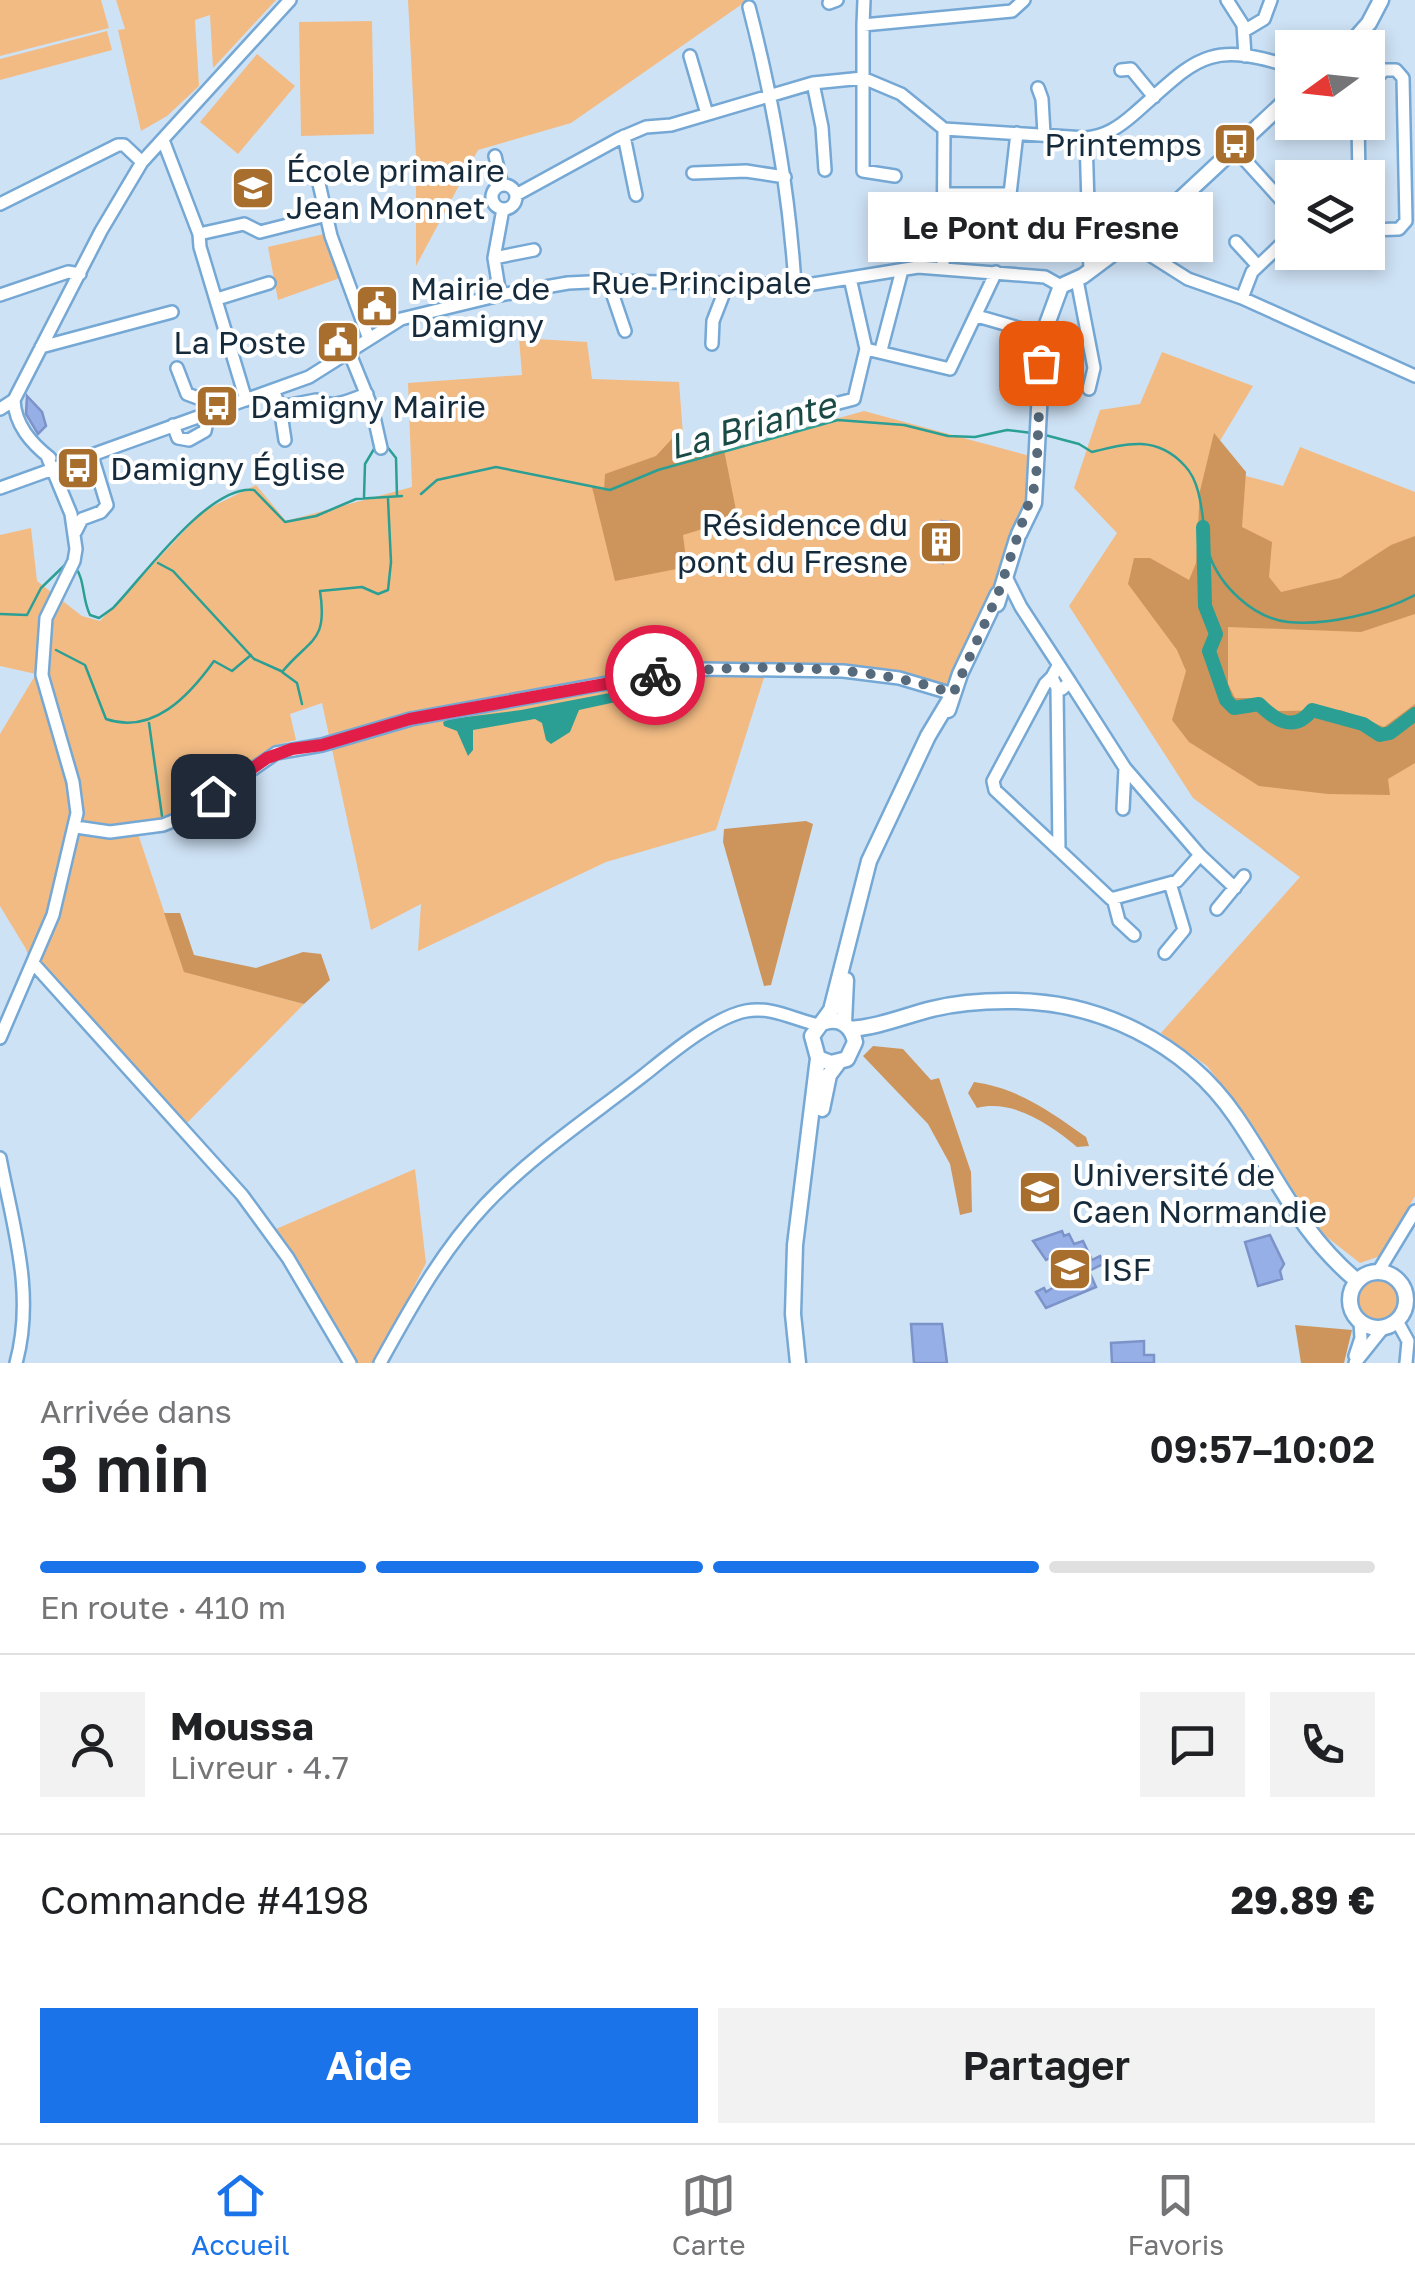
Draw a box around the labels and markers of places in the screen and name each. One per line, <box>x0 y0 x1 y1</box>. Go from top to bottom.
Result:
bus stop icon: Printemps <box>1212 121 1258 167</box>
place label: Printemps <box>1044 125 1202 163</box>
place label: École primaire Jean Monnet <box>286 151 505 226</box>
school or university icon: École primaire Jean Monnet <box>230 165 276 211</box>
callout: Le Pont du Fresne <box>868 193 1214 263</box>
place label: Mairie de Damigny <box>410 269 550 344</box>
public building icon: Mairie de Damigny <box>354 283 400 329</box>
public building icon: La Poste <box>315 319 361 365</box>
pin <box>999 321 1084 406</box>
place label: La Poste <box>173 323 306 361</box>
bus stop icon: Damigny Mairie <box>194 383 240 429</box>
place label: Damigny Mairie <box>250 387 486 425</box>
bus stop icon: Damigny Église <box>55 445 101 491</box>
place label: Damigny Église <box>110 449 345 487</box>
place label: Résidence du pont du Fresne <box>677 505 908 580</box>
building icon: Résidence du pont du Fresne <box>918 519 964 565</box>
pin <box>171 754 256 839</box>
place label: Université de Caen Normandie <box>1072 1155 1327 1230</box>
school or university icon: Université de Caen Normandie <box>1017 1169 1063 1215</box>
school or university icon: ISF <box>1047 1246 1093 1292</box>
place label: ISF <box>1102 1250 1152 1288</box>

